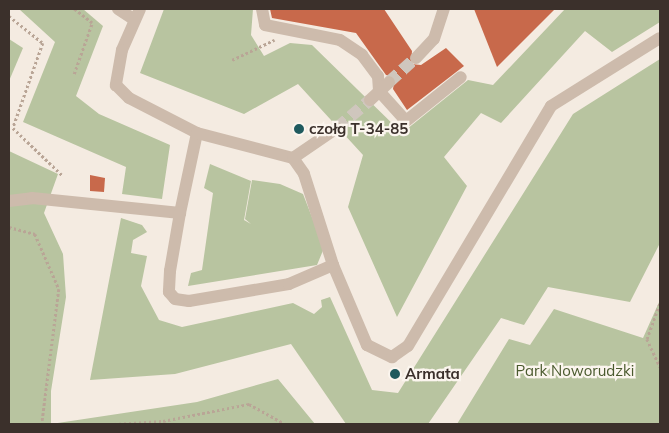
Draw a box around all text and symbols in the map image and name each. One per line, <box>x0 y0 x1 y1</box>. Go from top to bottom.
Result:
place label: czołg T-34-85 <box>309 120 408 138</box>
marker: czołg T-34-85 <box>293 123 305 135</box>
park label: Park Noworudzki <box>516 362 634 380</box>
place label: Armata <box>405 365 460 383</box>
marker: Armata <box>389 368 401 380</box>

